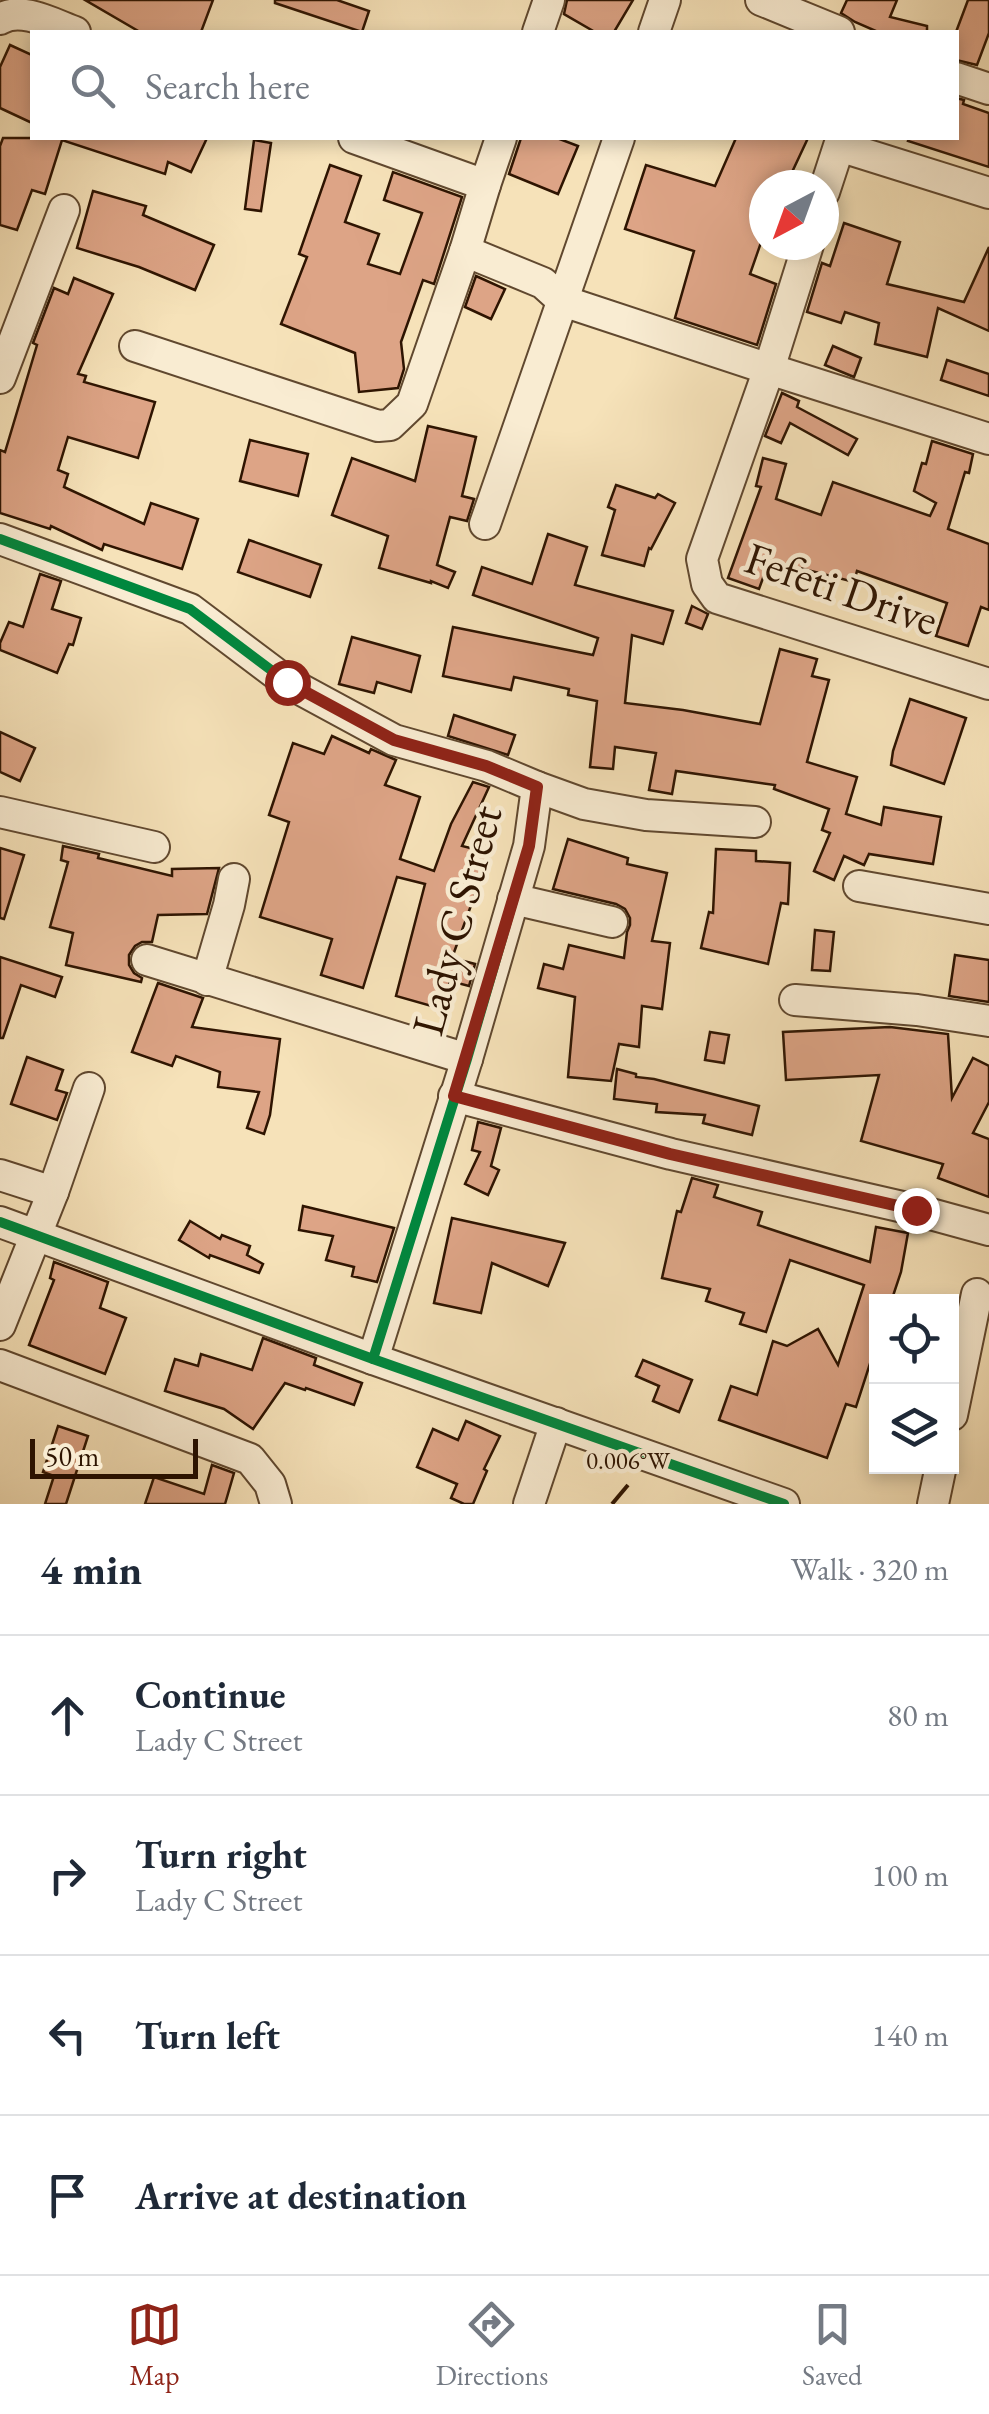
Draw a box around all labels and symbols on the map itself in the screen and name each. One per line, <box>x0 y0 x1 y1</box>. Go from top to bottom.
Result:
north arrow <box>749 170 839 260</box>
street label: Fefeti Drive <box>738 528 946 648</box>
route start <box>265 660 311 706</box>
street label: Lady C Street <box>398 799 514 1041</box>
route end <box>894 1188 940 1234</box>
scale bar <box>30 1434 198 1478</box>
text: 0.006°W <box>586 1444 671 1476</box>

